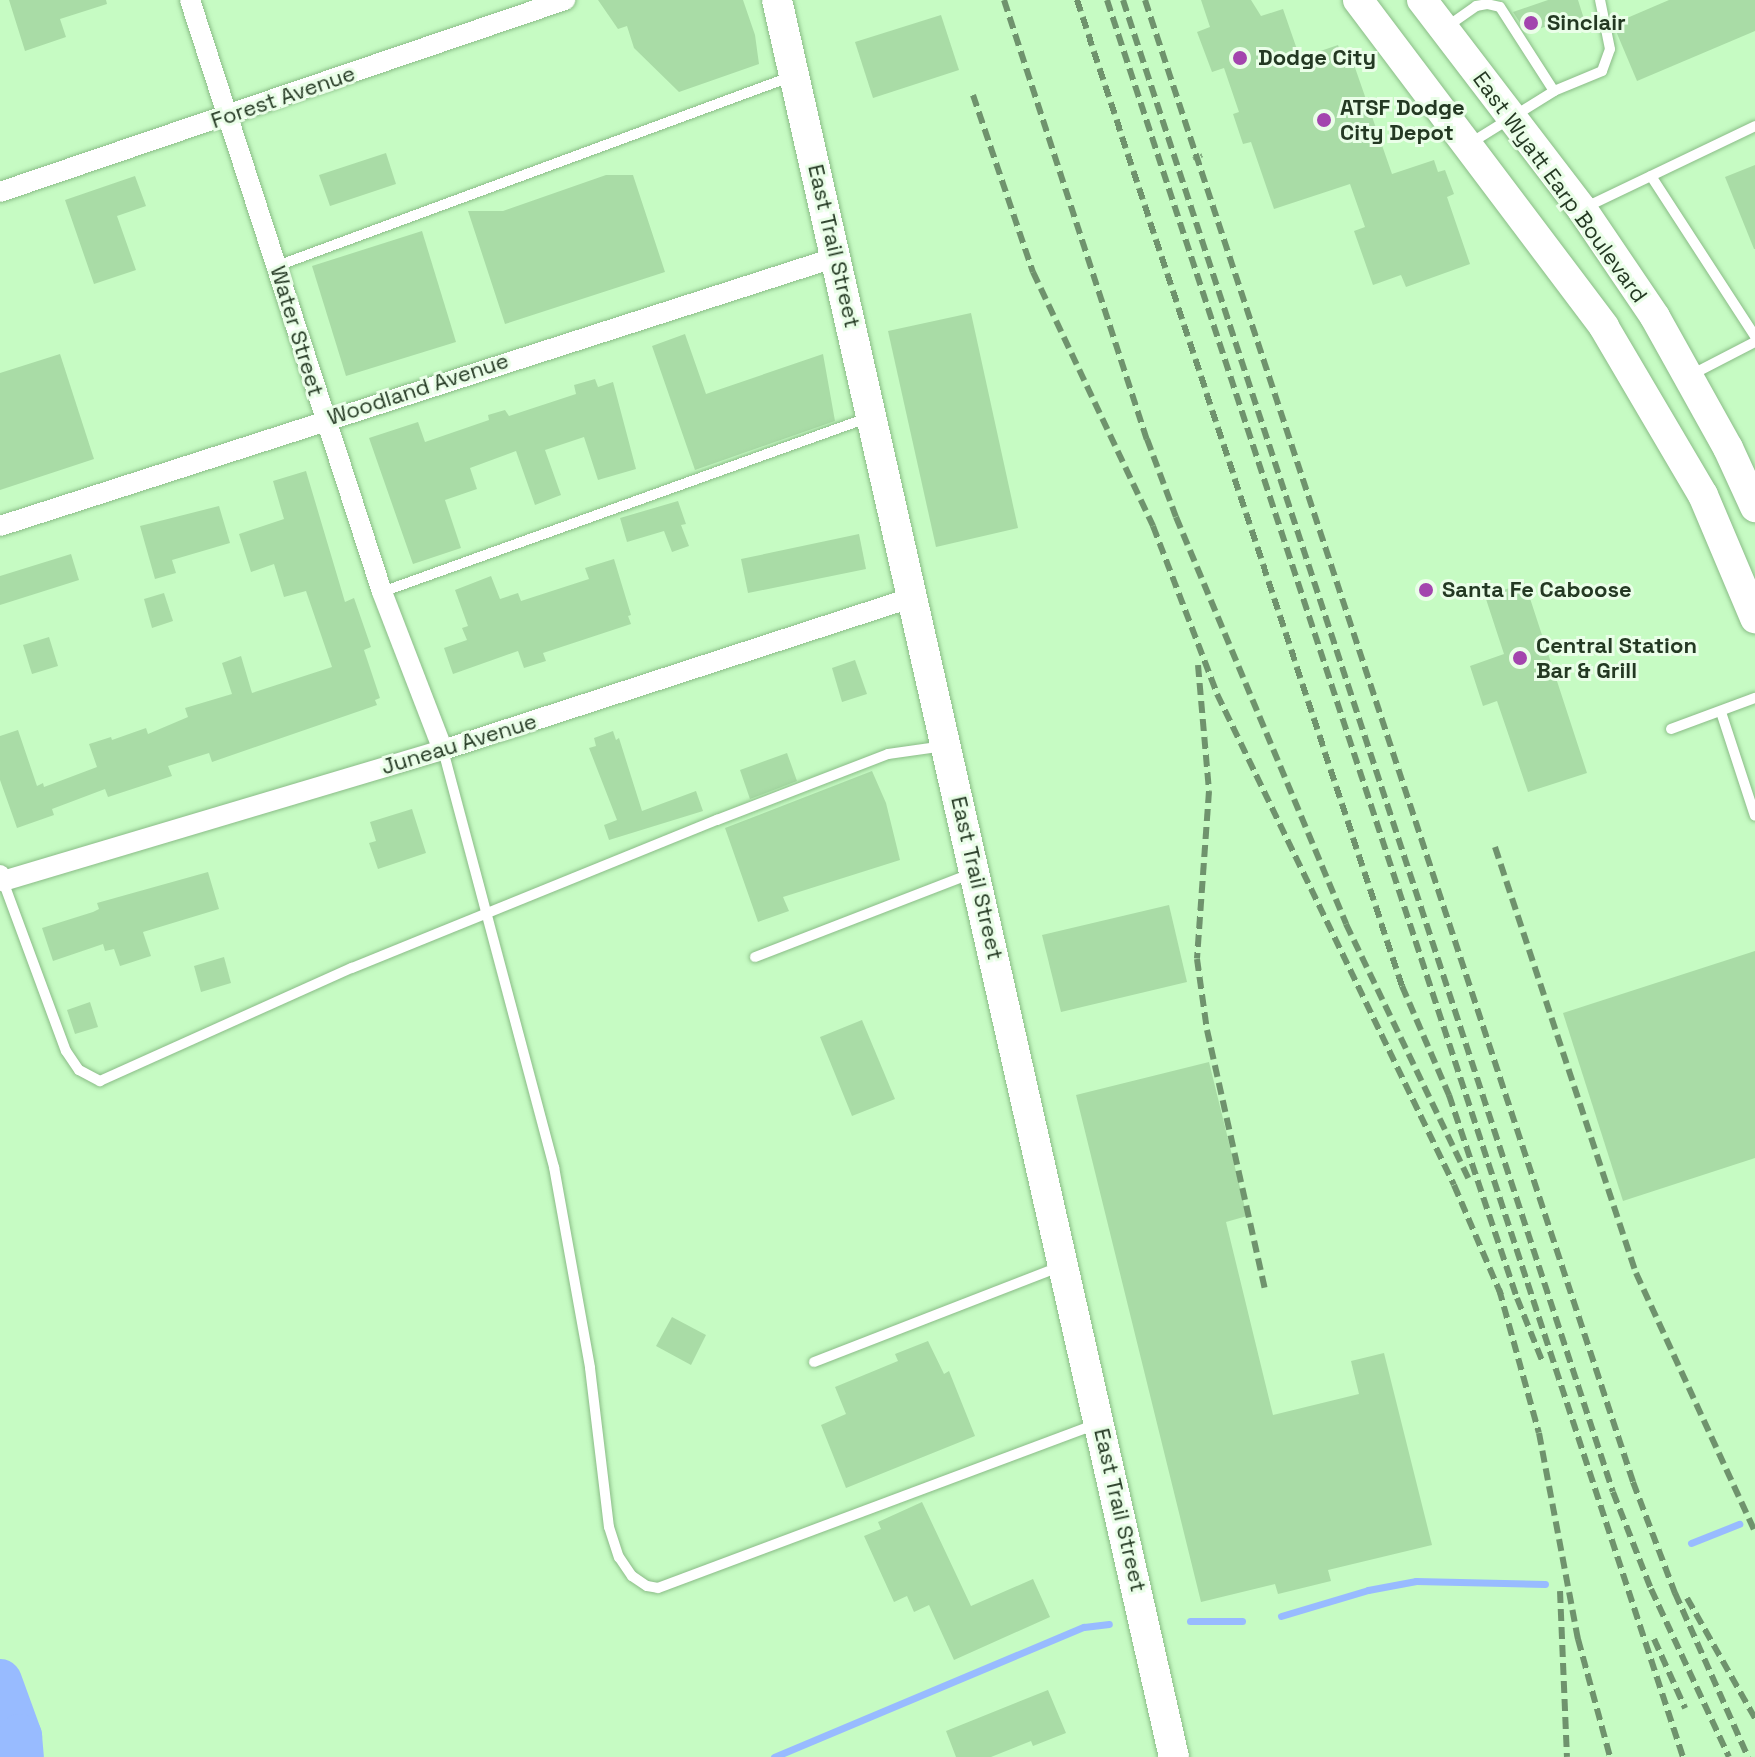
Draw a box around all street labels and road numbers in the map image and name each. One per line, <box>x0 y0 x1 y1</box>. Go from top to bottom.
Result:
street label: Forest Avenue <box>207 60 359 134</box>
street label: East Wyatt Earp Boulevard <box>1467 66 1653 308</box>
street label: East Trail Street <box>802 161 866 331</box>
street label: Water Street <box>265 263 329 399</box>
street label: Woodland Avenue <box>324 347 512 431</box>
street label: Juneau Avenue <box>378 708 540 780</box>
street label: East Trail Street <box>945 793 1009 963</box>
street label: East Trail Street <box>1088 1425 1152 1595</box>

